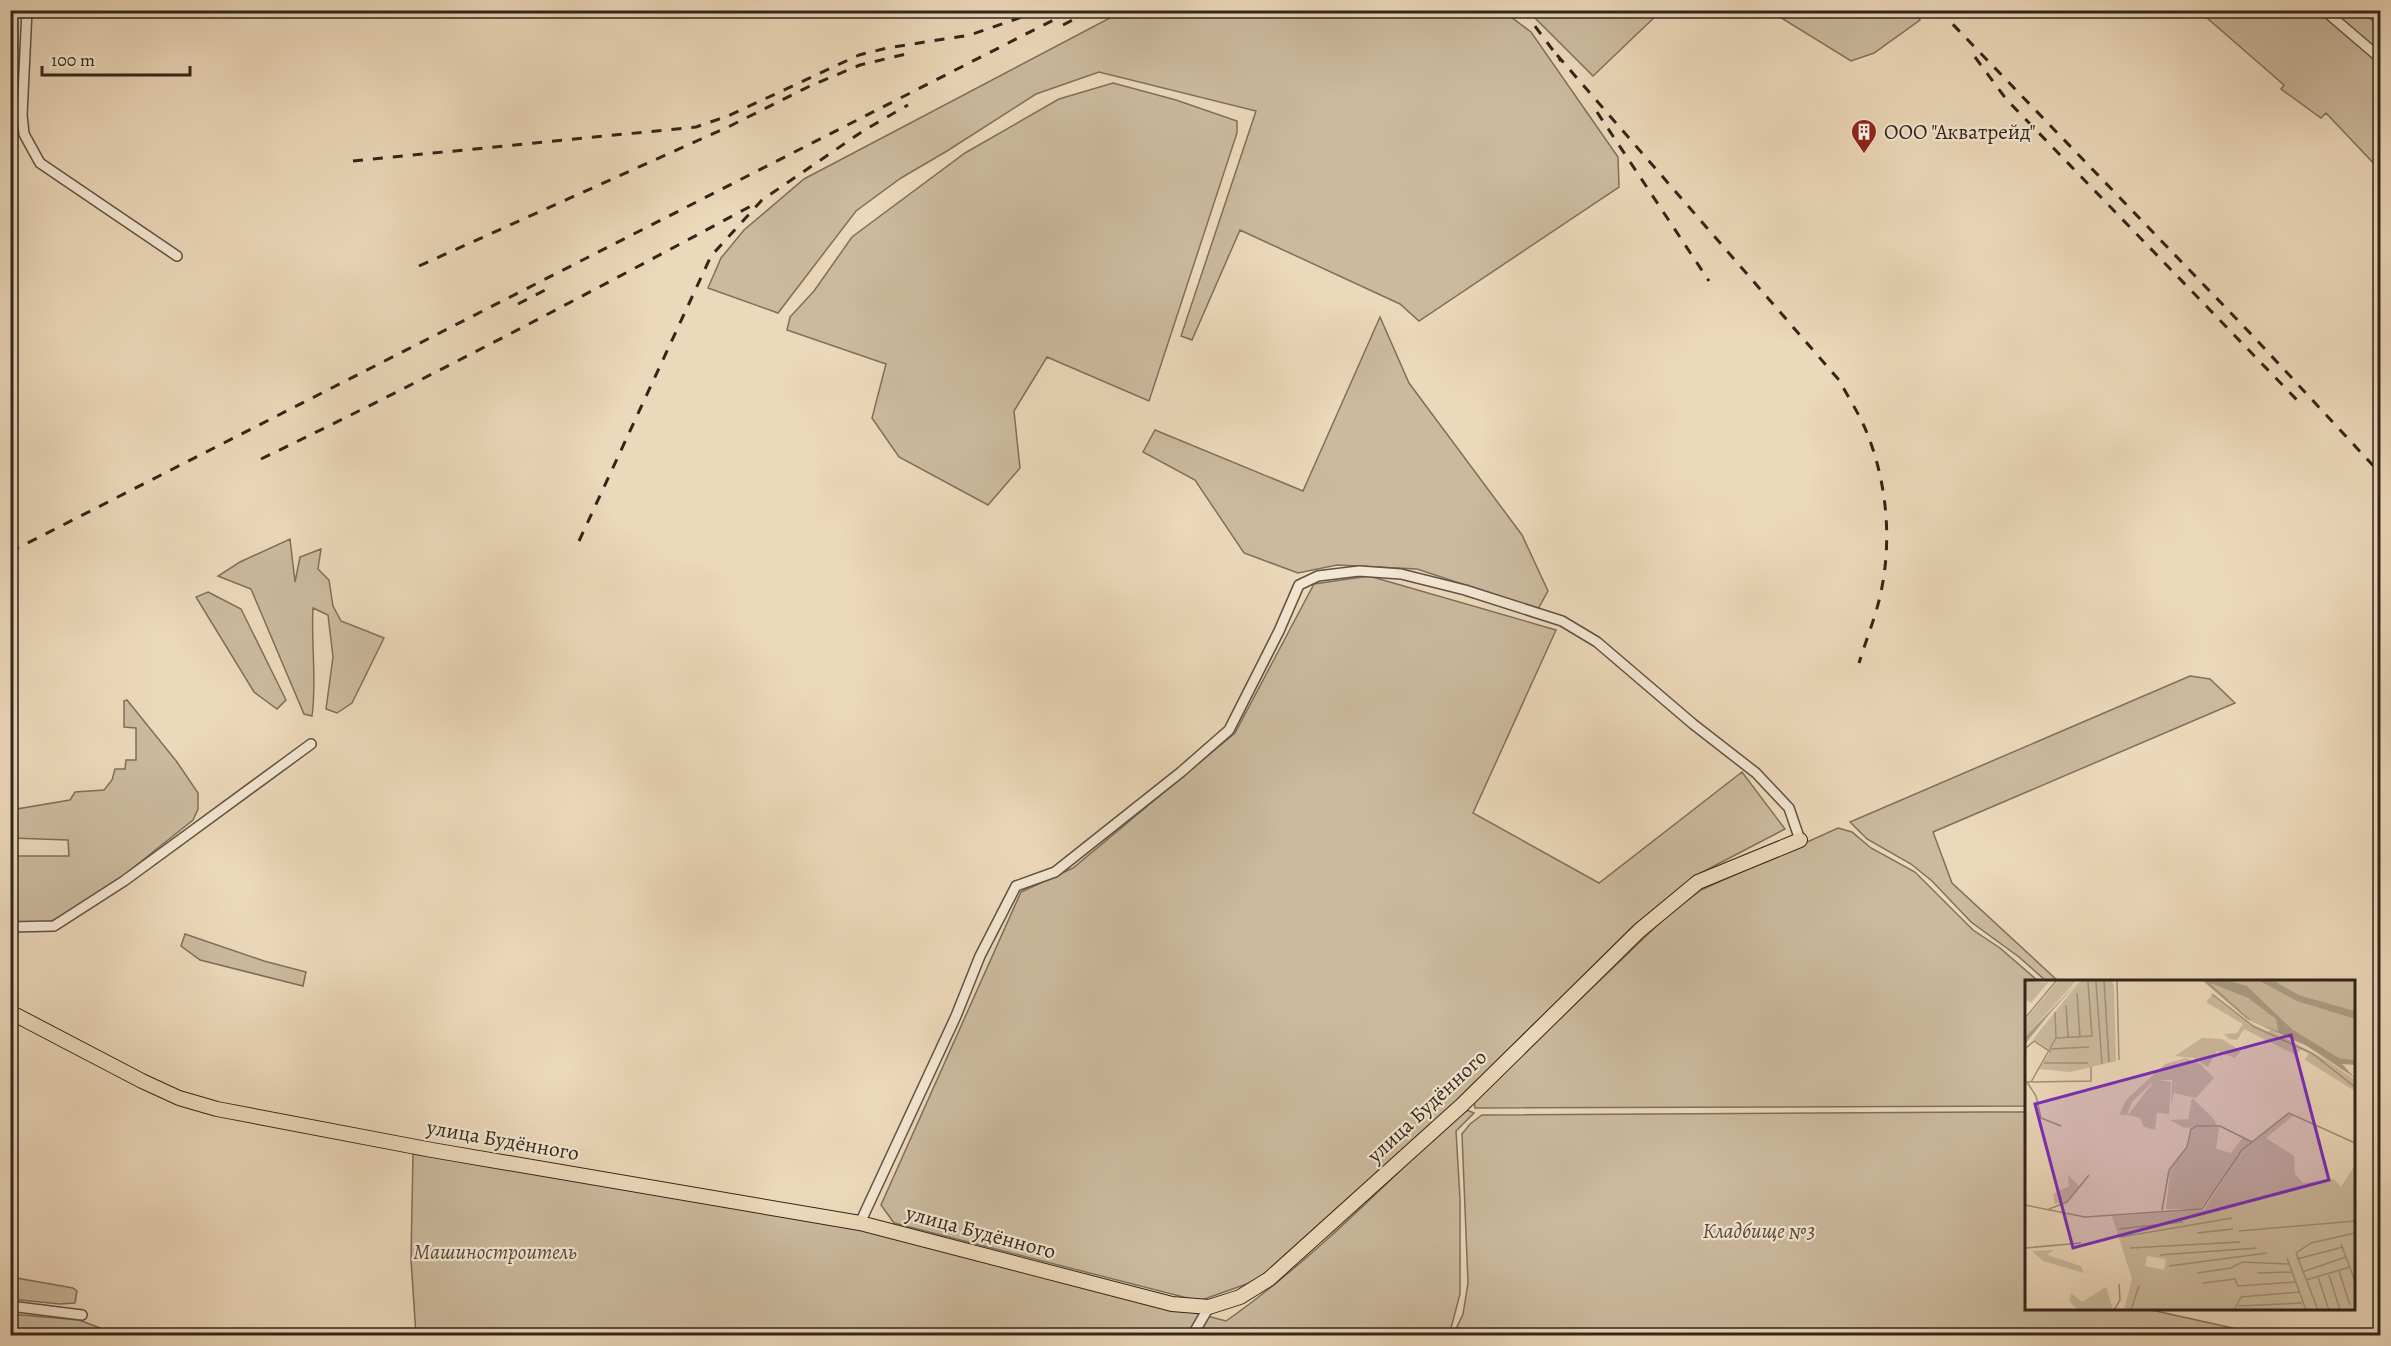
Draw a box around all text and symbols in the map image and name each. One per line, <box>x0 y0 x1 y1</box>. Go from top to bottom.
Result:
scale bar <box>42 39 190 77</box>
text: 100 m <box>51 48 95 72</box>
building icon: ООО "Акватрейд" <box>1849 117 1879 155</box>
place label: ООО "Акватрейд" <box>1884 118 2036 146</box>
inset map <box>2025 980 2355 1310</box>
street label: улица Будённого <box>1360 1043 1493 1169</box>
street label: улица Будённого <box>424 1113 581 1167</box>
street label: улица Будённого <box>902 1198 1059 1265</box>
park label: Кладбище №3 <box>1703 1217 1815 1245</box>
park label: Машиностроитель <box>413 1238 577 1266</box>

